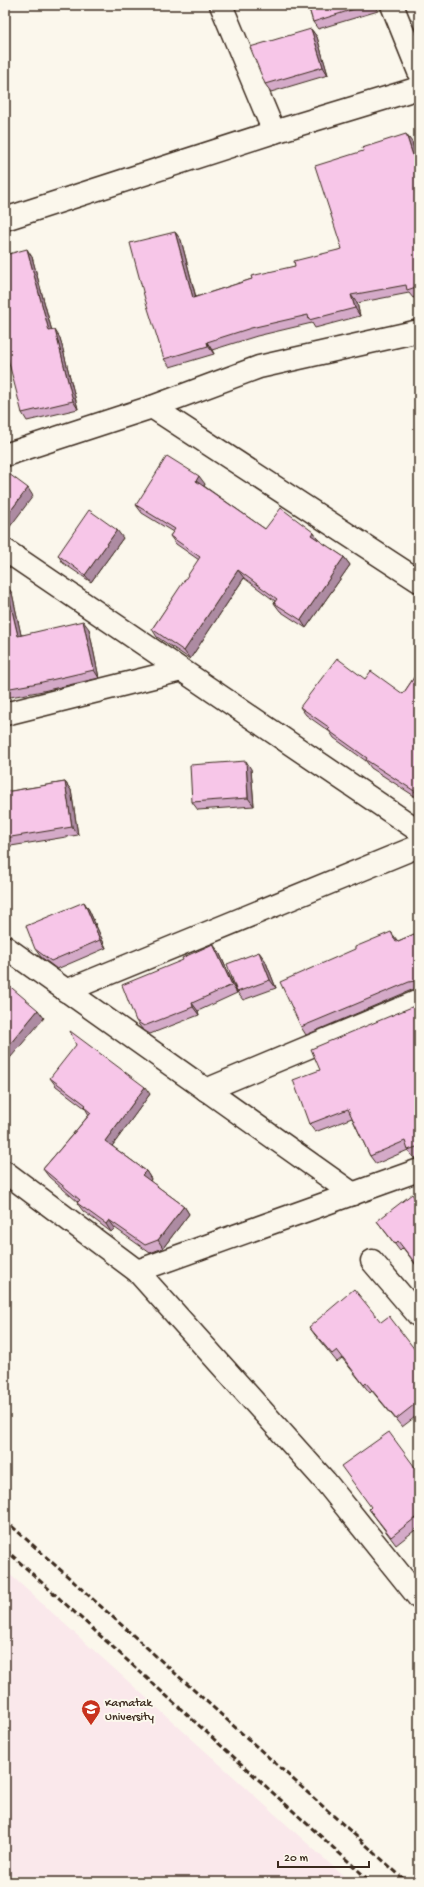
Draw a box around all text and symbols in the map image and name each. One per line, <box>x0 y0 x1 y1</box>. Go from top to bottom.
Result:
place label: Karnatak University <box>105 1697 154 1725</box>
school or university icon: Karnatak University <box>80 1698 102 1726</box>
scale bar <box>278 1843 369 1869</box>
text: 20 m <box>284 1852 309 1866</box>

